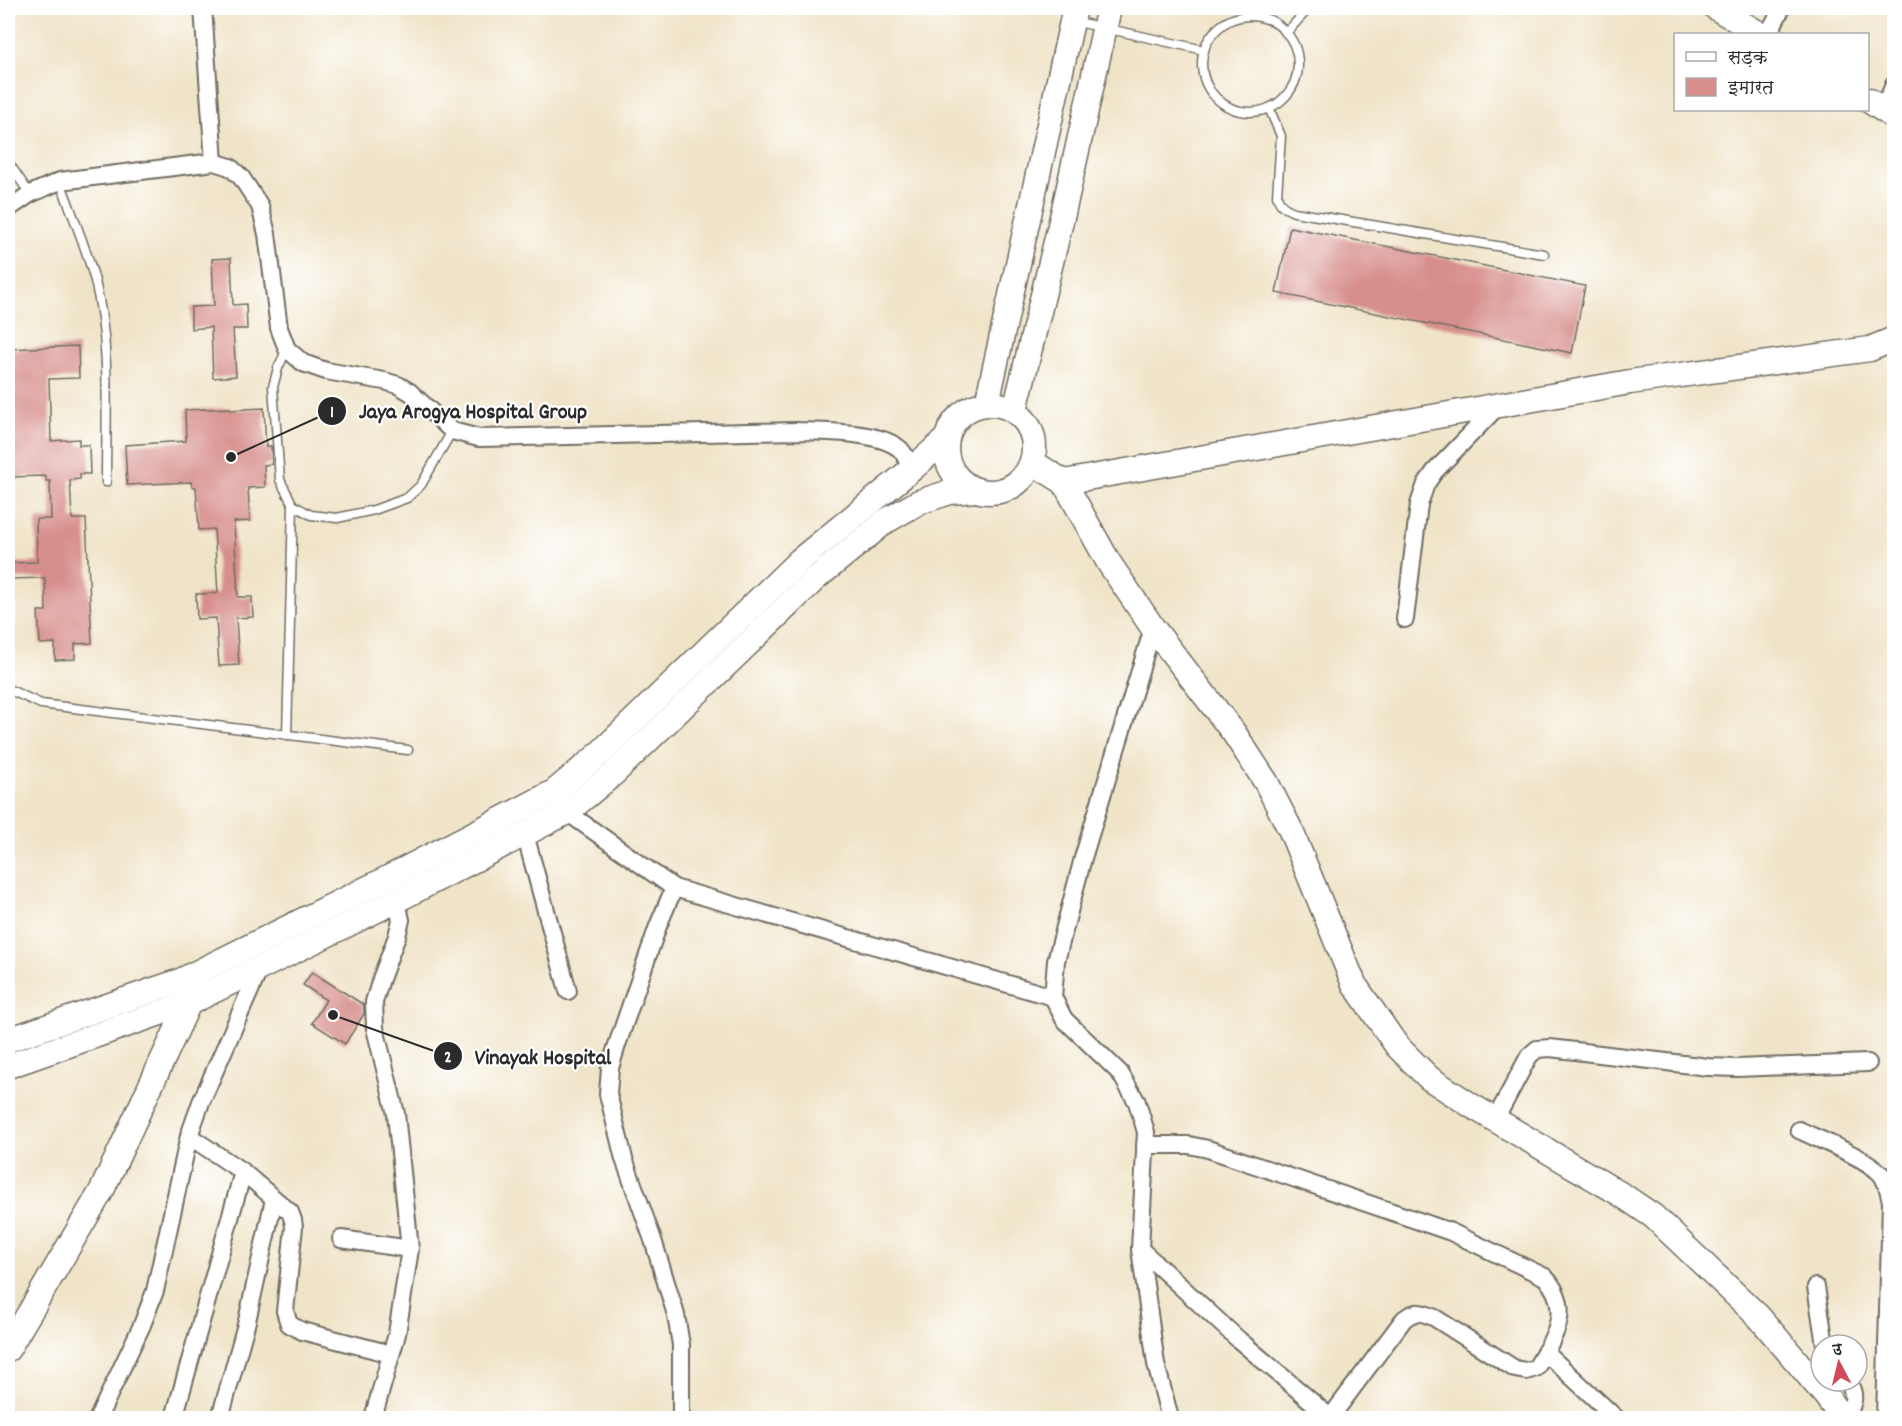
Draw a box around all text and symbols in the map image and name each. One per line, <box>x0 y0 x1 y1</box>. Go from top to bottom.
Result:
legend <box>1674 33 1869 111</box>
text: सड़क <box>1727 47 1769 72</box>
text: इमारत <box>1727 77 1774 102</box>
callout: Jaya Arogya Hospital Group <box>317 391 600 431</box>
text: Jaya Arogya Hospital Group <box>359 398 587 429</box>
text: 1 <box>330 401 334 426</box>
callout: Vinayak Hospital <box>433 1036 624 1076</box>
text: Vinayak Hospital <box>475 1044 612 1075</box>
text: 2 <box>444 1046 452 1071</box>
north arrow <box>1809 1333 1869 1393</box>
text: उ <box>1831 1339 1844 1363</box>

